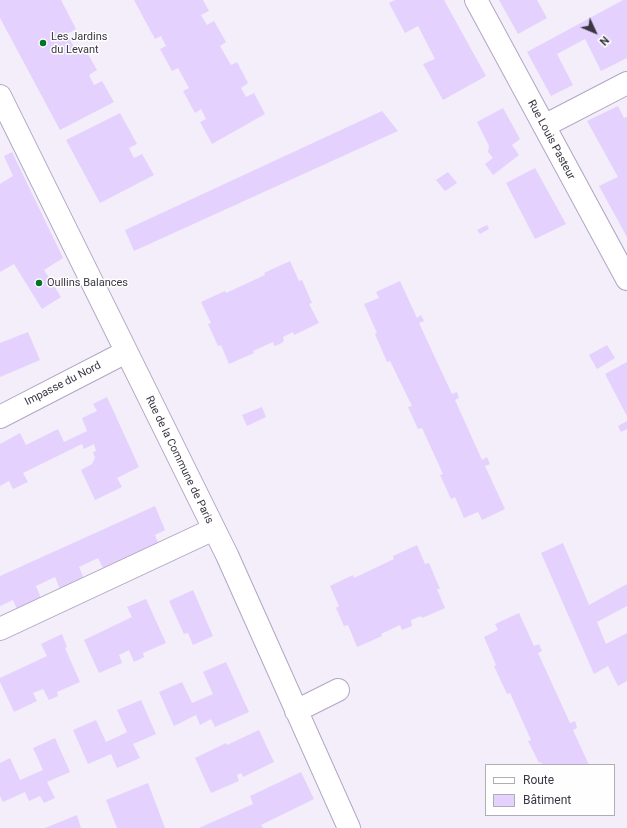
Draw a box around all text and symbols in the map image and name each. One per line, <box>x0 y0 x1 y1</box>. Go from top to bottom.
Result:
north arrow <box>575 12 615 52</box>
place label: Les Jardins du Levant <box>51 30 107 56</box>
text: N <box>597 33 611 48</box>
marker: Les Jardins du Levant <box>38 38 48 48</box>
street label: Rue Louis Pasteur <box>524 98 578 182</box>
place label: Oullins Balances <box>47 276 128 290</box>
marker: Oullins Balances <box>34 278 44 288</box>
street label: Impasse du Nord <box>23 359 103 409</box>
street label: Rue de la Commune de Paris <box>142 394 216 526</box>
legend <box>485 764 615 816</box>
text: Route <box>523 773 554 787</box>
text: Bâtiment <box>523 793 571 807</box>

